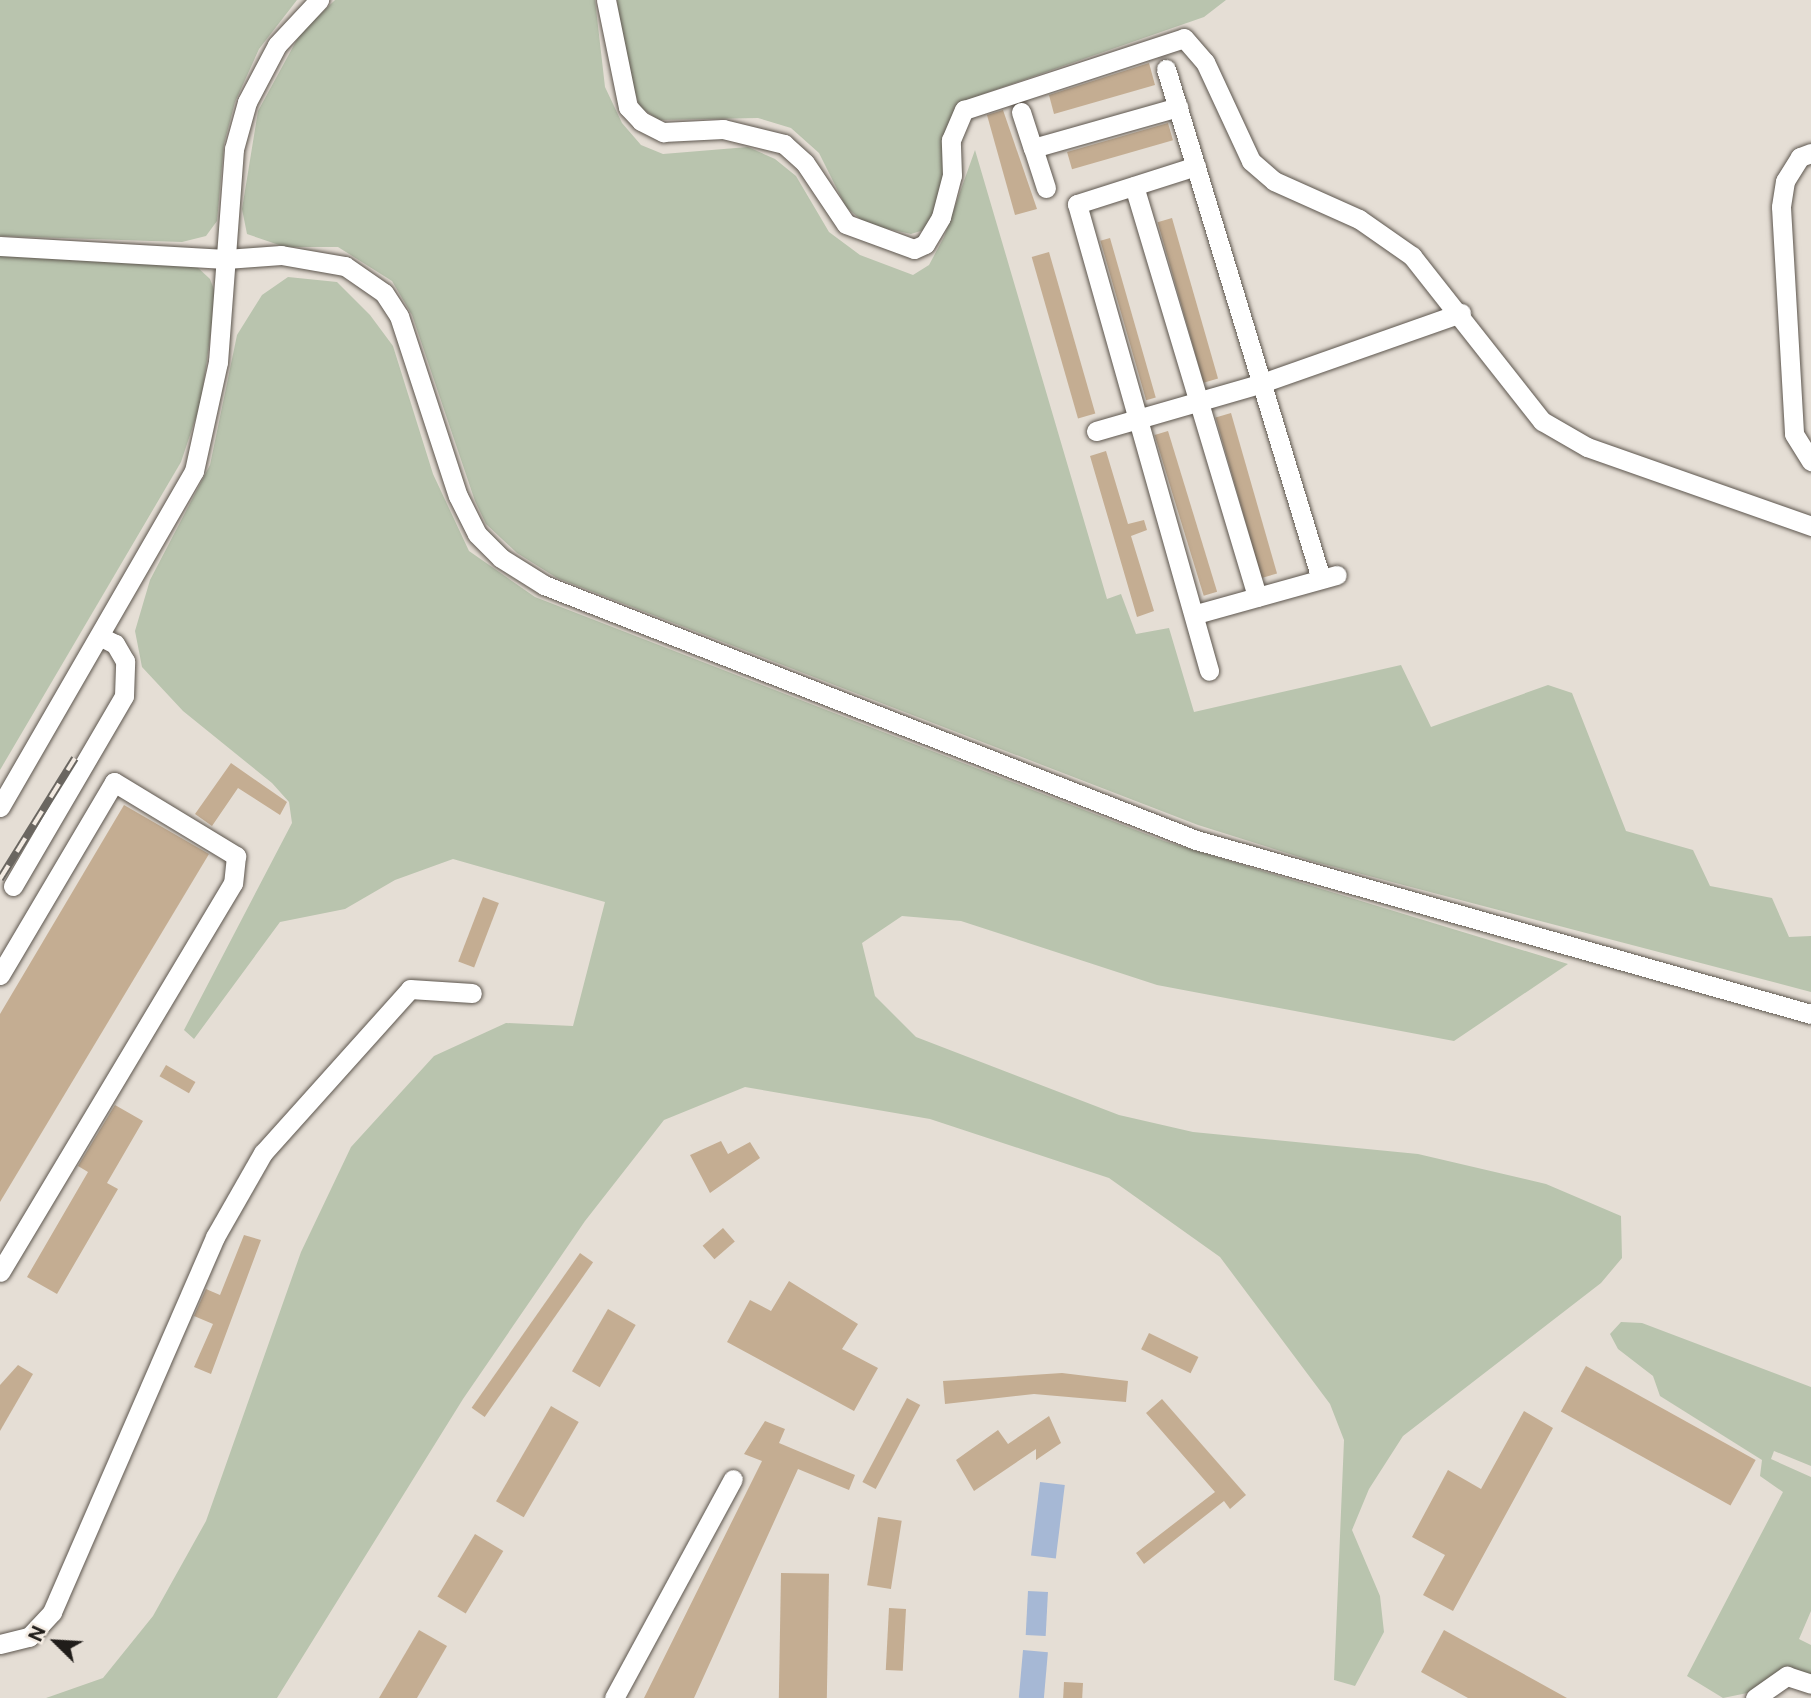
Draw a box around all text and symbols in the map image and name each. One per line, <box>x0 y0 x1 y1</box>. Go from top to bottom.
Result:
north arrow <box>21 1607 91 1677</box>
text: N <box>24 1622 50 1645</box>

